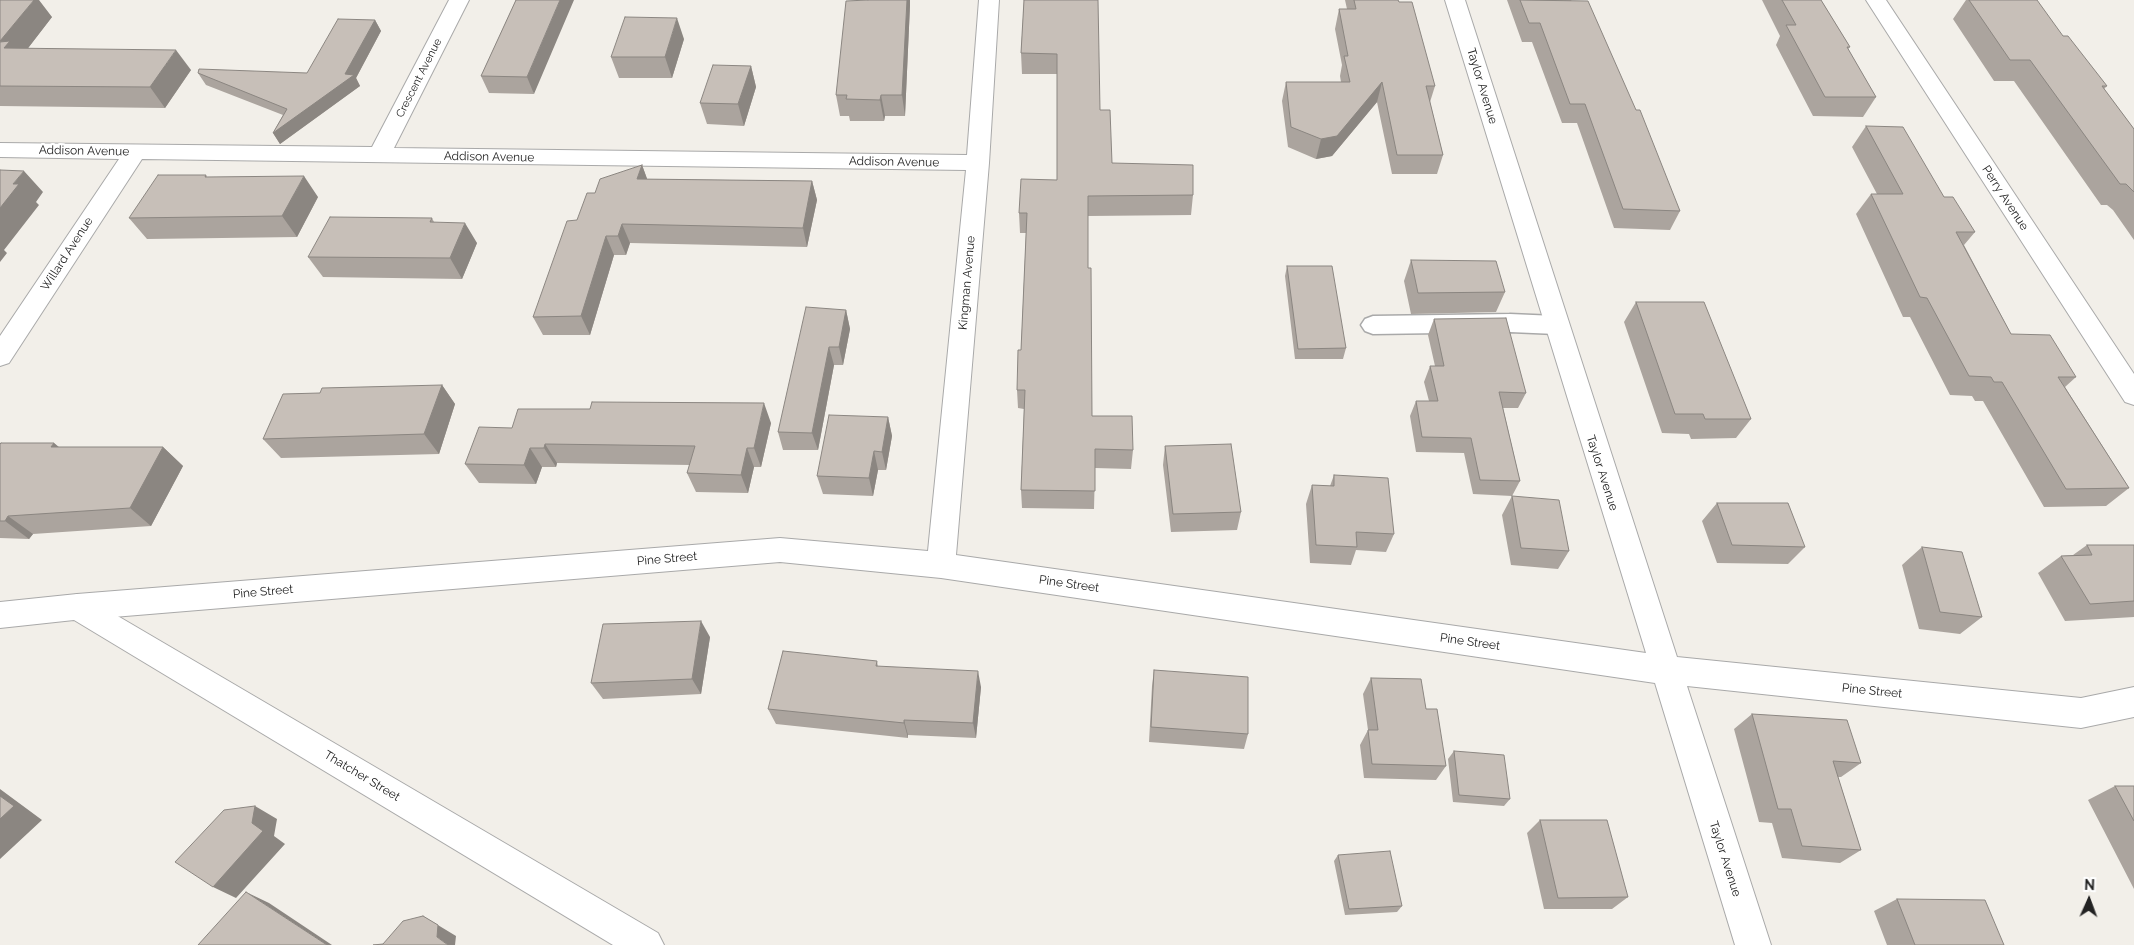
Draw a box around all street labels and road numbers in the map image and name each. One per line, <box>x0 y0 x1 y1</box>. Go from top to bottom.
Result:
street label: Crescent Avenue <box>393 36 445 120</box>
street label: Taylor Avenue <box>1464 46 1500 126</box>
street label: Addison Avenue <box>39 143 129 159</box>
street label: Addison Avenue <box>444 149 534 165</box>
street label: Addison Avenue <box>849 154 939 170</box>
street label: Perry Avenue <box>1979 163 2031 233</box>
street label: Willard Avenue <box>38 214 96 294</box>
street label: Kingman Avenue <box>956 235 978 331</box>
street label: Taylor Avenue <box>1583 433 1621 513</box>
street label: Pine Street <box>636 549 698 569</box>
street label: Pine Street <box>1038 573 1100 595</box>
street label: Pine Street <box>232 582 294 602</box>
street label: Pine Street <box>1439 631 1501 653</box>
street label: Pine Street <box>1841 681 1903 701</box>
street label: Thatcher Street <box>321 748 403 804</box>
street label: Taylor Avenue <box>1706 819 1744 899</box>

